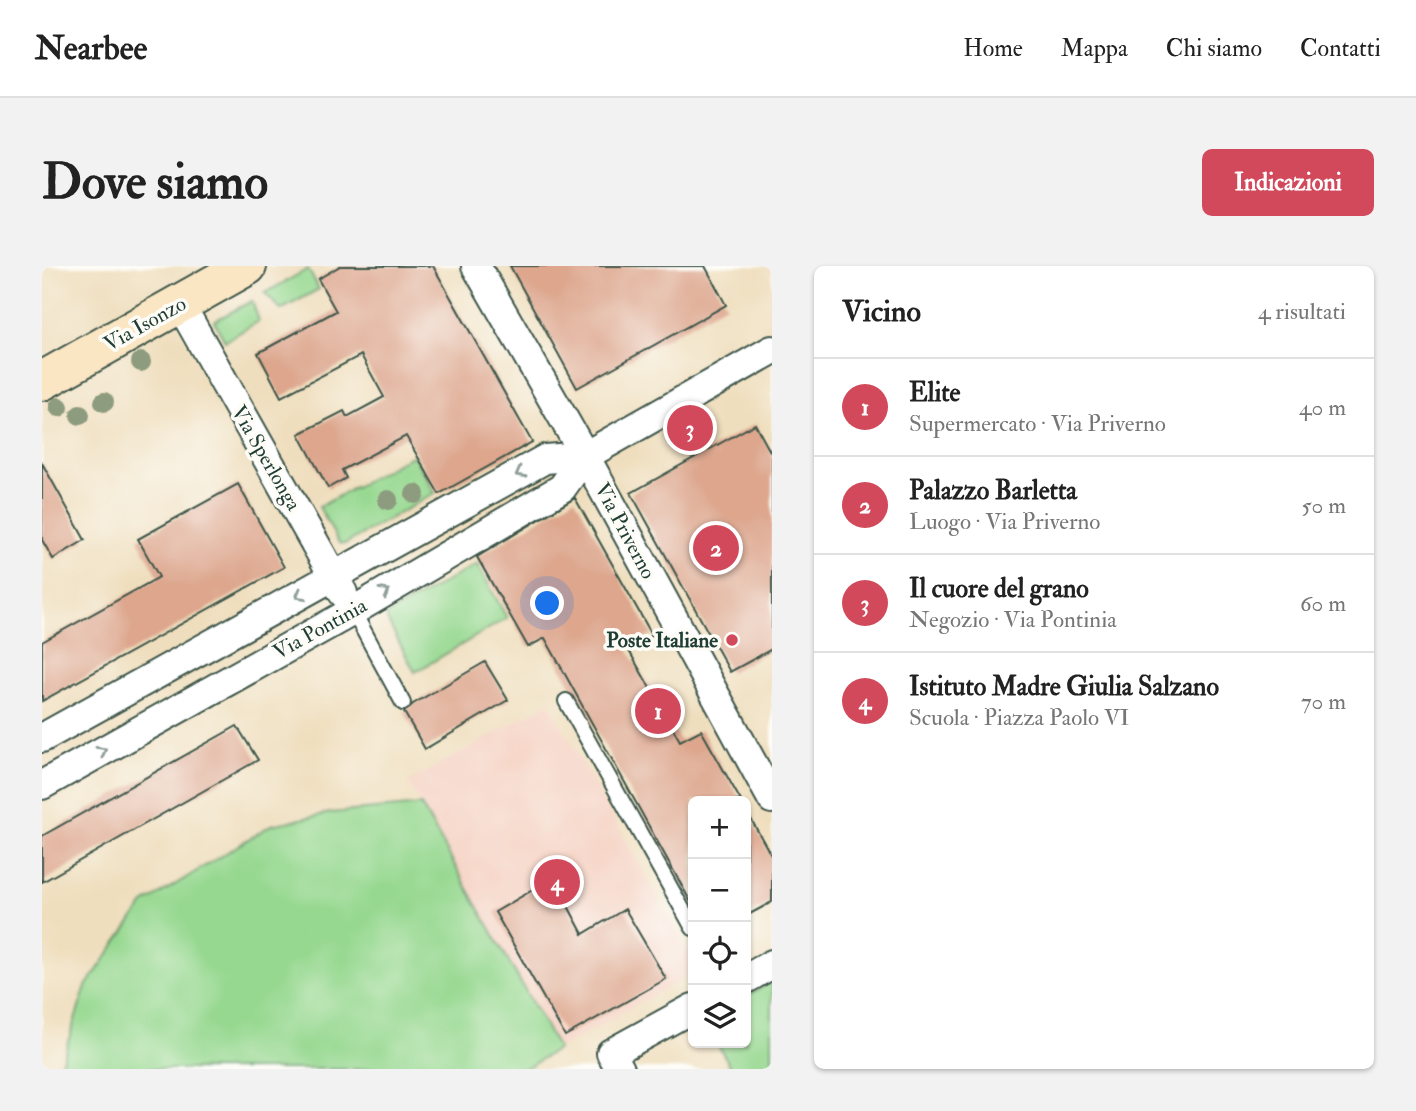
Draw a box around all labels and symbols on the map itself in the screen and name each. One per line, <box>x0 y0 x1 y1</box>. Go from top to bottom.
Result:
street label: Via Isonzo <box>99 290 191 358</box>
street label: Via Sperlonga <box>225 400 307 516</box>
pin: 3 <box>667 402 713 454</box>
one-way arrow <box>515 465 527 478</box>
street label: Via Priverno <box>588 478 662 584</box>
pin: 2 <box>693 522 739 574</box>
your location <box>530 586 564 620</box>
one-way arrow <box>294 587 307 600</box>
one-way arrow <box>378 587 391 600</box>
street label: Via Pontinia <box>268 592 372 666</box>
place label: Poste Italiane <box>606 627 718 654</box>
marker: Poste Italiane <box>724 632 740 648</box>
pin: 1 <box>635 685 681 737</box>
one-way arrow <box>94 746 107 759</box>
pin: 4 <box>534 856 580 908</box>

